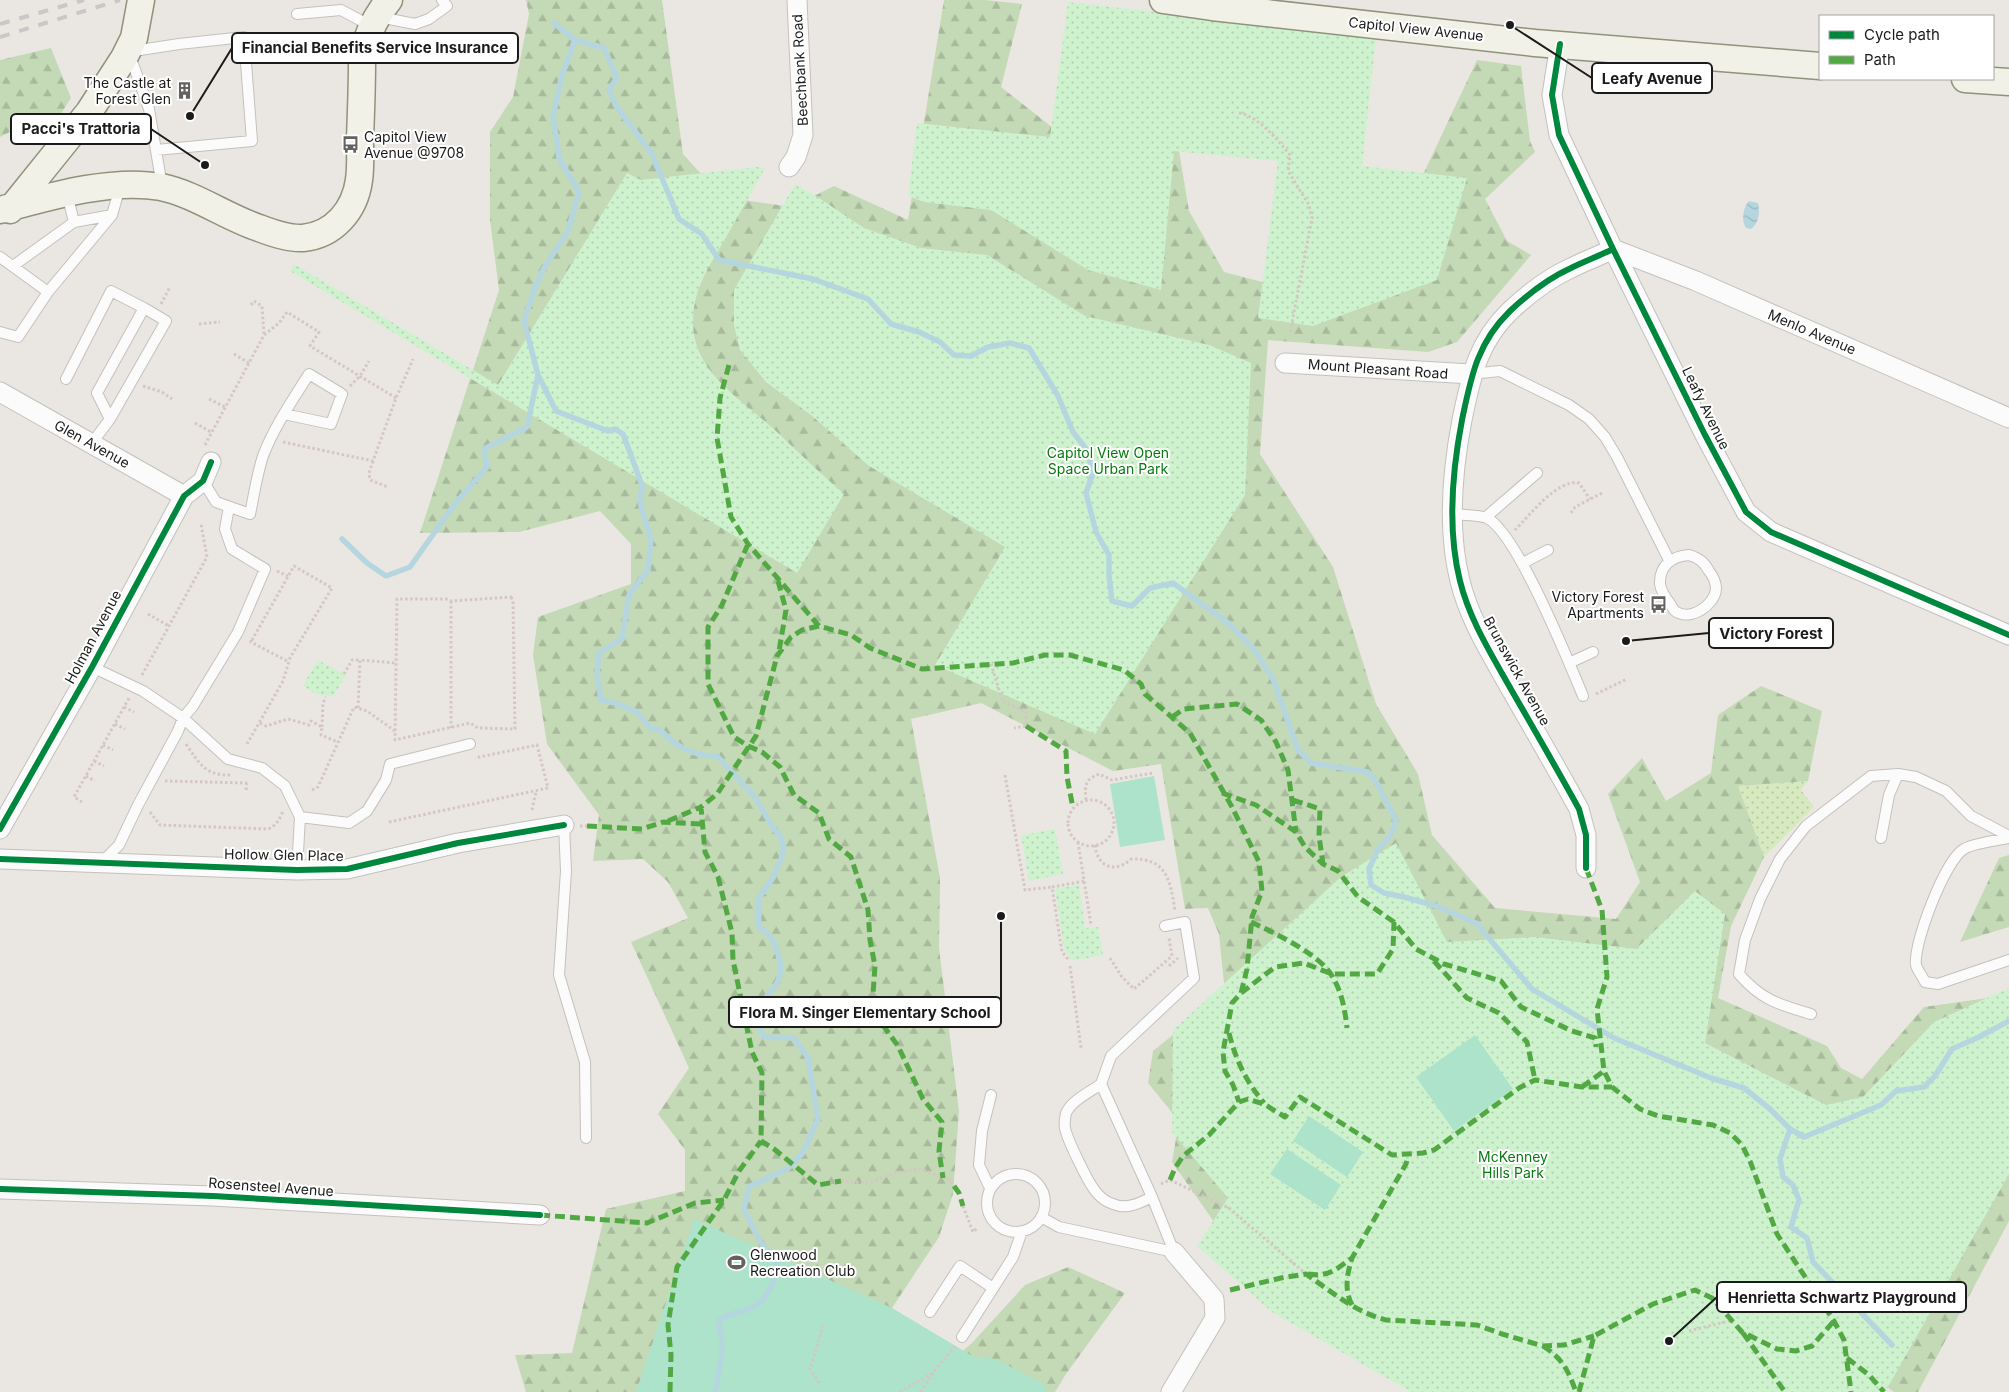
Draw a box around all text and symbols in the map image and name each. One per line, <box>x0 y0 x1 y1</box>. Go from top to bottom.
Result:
street label: Capitol View Avenue <box>1348 13 1484 44</box>
street label: Beechbank Road <box>788 14 811 126</box>
legend <box>1819 15 1994 80</box>
text: Cycle path <box>1864 25 1940 44</box>
callout: Financial Benefits Service Insurance <box>232 33 518 63</box>
text: Financial Benefits Service Insurance <box>242 38 508 57</box>
text: Path <box>1864 50 1896 69</box>
callout: Leafy Avenue <box>1592 63 1712 93</box>
text: Leafy Avenue <box>1602 69 1702 88</box>
place label: The Castle at Forest Glen <box>84 74 171 107</box>
building icon: The Castle at Forest Glen <box>175 81 195 101</box>
callout: Pacci's Trattoria <box>11 114 151 144</box>
text: Pacci's Trattoria <box>21 119 141 138</box>
place label: Capitol View Avenue @9708 <box>364 128 464 161</box>
bus stop icon: Capitol View Avenue @9708 <box>340 135 360 155</box>
street label: Menlo Avenue <box>1766 305 1859 358</box>
street label: Mount Pleasant Road <box>1307 355 1449 382</box>
street label: Leafy Avenue <box>1679 363 1734 452</box>
street label: Glen Avenue <box>52 416 133 471</box>
park label: Capitol View Open Space Urban Park <box>1047 444 1169 477</box>
street label: Holman Avenue <box>61 587 124 687</box>
place label: Victory Forest Apartments <box>1552 588 1644 621</box>
bus stop icon: Victory Forest Apartments <box>1648 595 1668 615</box>
street label: Brunswick Avenue <box>1480 613 1554 728</box>
callout: Victory Forest <box>1709 618 1833 648</box>
text: Victory Forest <box>1719 624 1823 643</box>
street label: Hollow Glen Place <box>224 845 344 864</box>
callout: Flora M. Singer Elementary School <box>729 997 1001 1027</box>
text: Flora M. Singer Elementary School <box>739 1003 991 1022</box>
park label: McKenney Hills Park <box>1478 1148 1548 1181</box>
street label: Rosensteel Avenue <box>208 1174 334 1199</box>
place label: Glenwood Recreation Club <box>750 1246 855 1279</box>
sports icon: Glenwood Recreation Club <box>726 1253 746 1273</box>
callout: Henrietta Schwartz Playground <box>1717 1282 1966 1312</box>
text: Henrietta Schwartz Playground <box>1728 1288 1956 1307</box>

